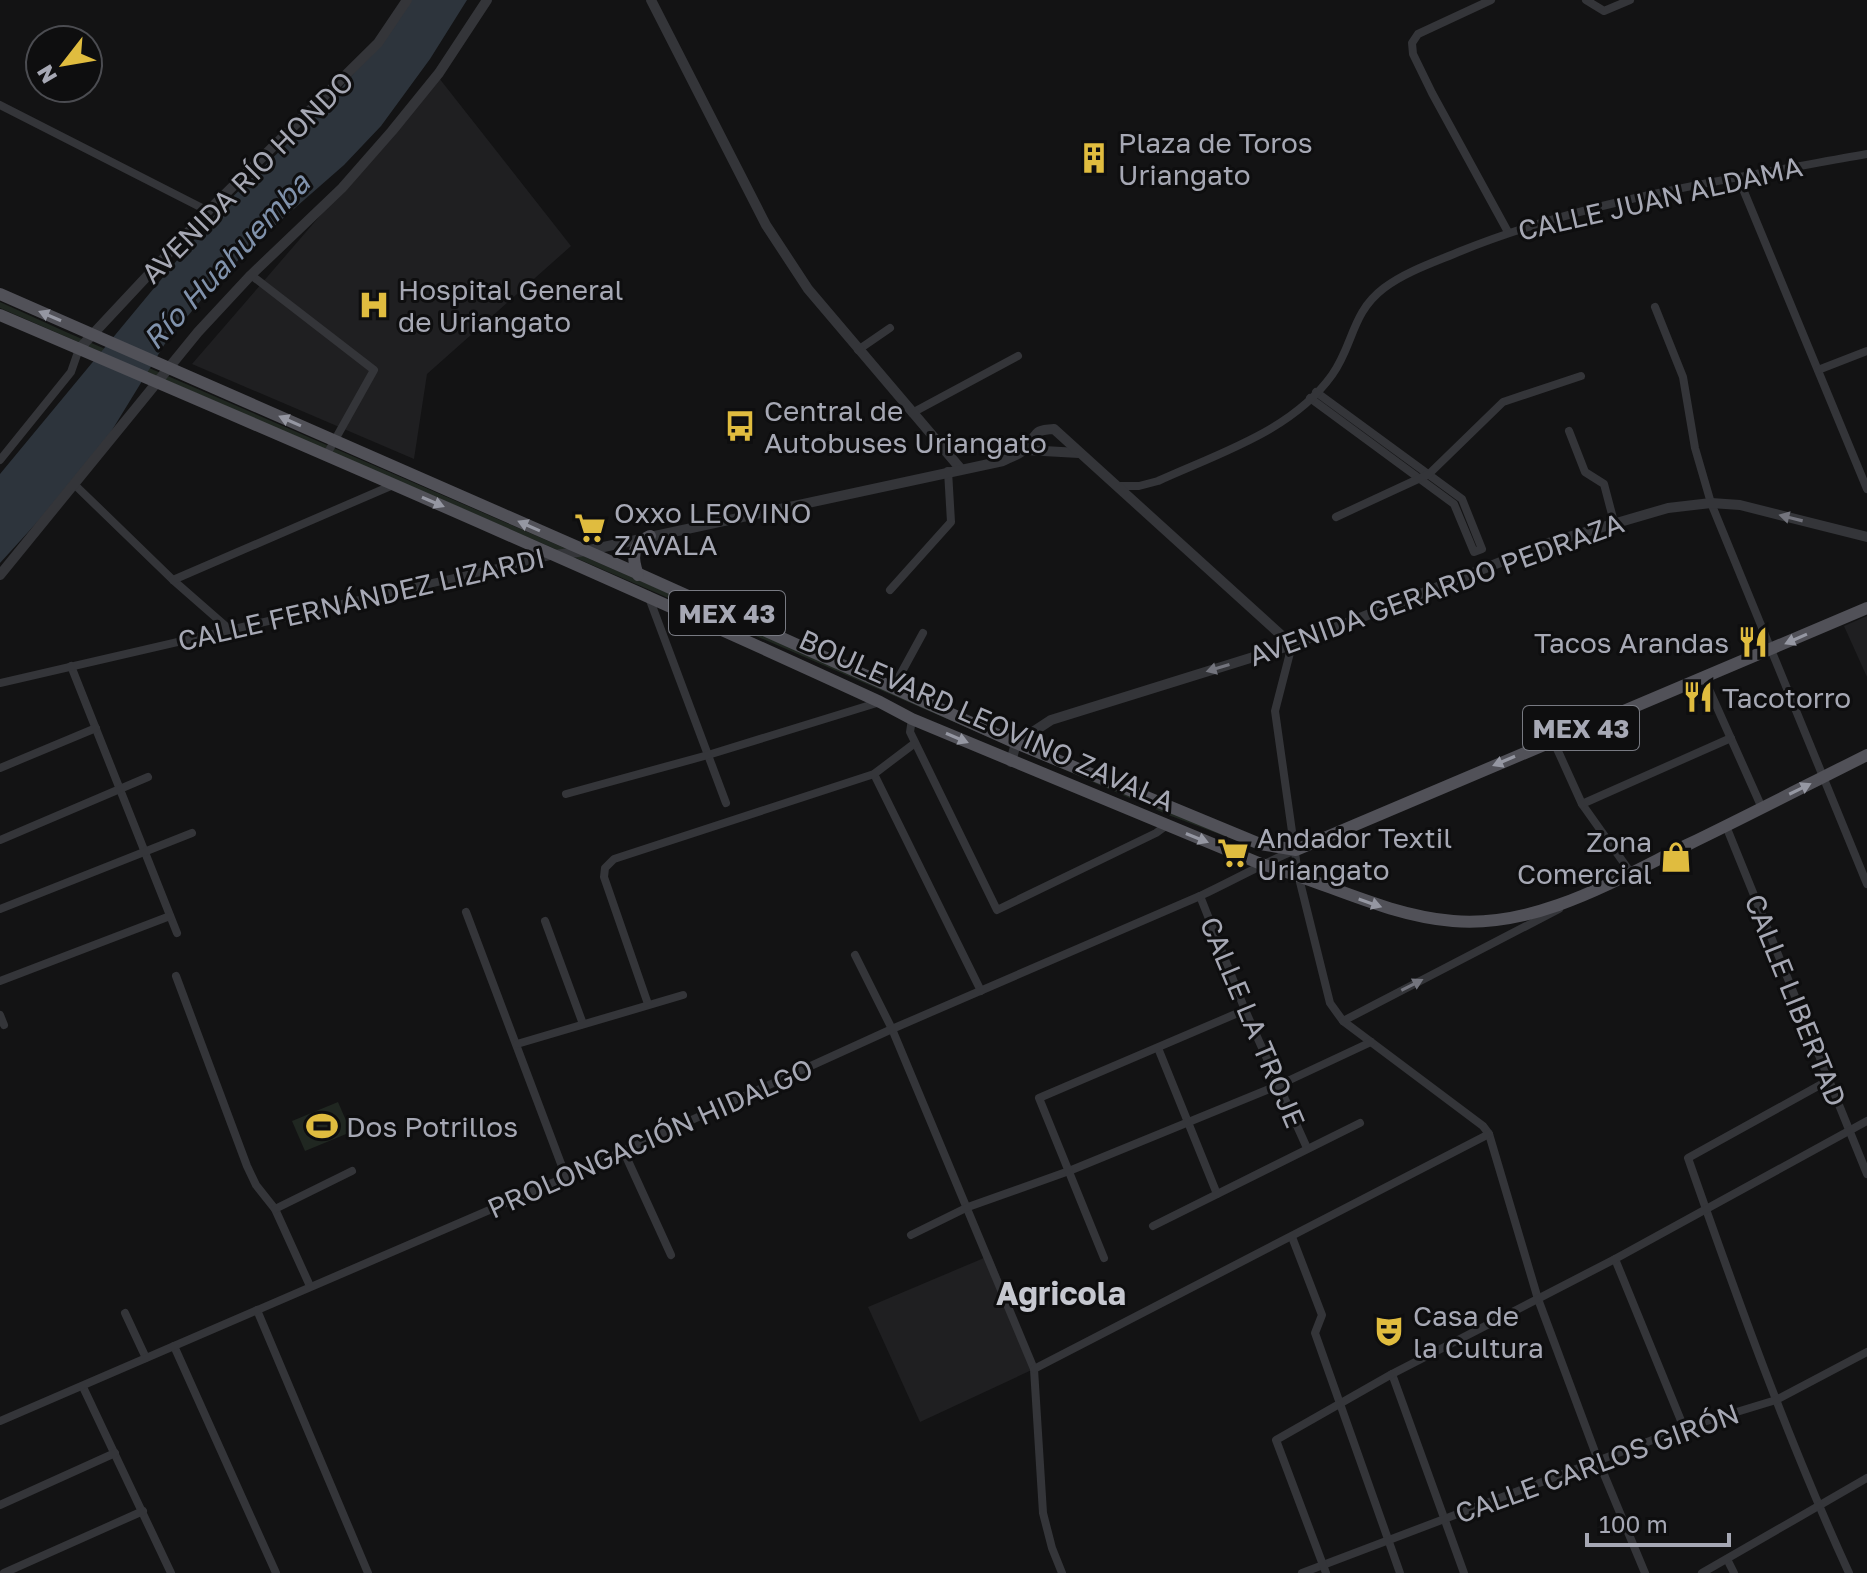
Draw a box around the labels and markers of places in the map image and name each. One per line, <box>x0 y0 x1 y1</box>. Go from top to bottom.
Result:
place label: Plaza de Toros Uriangato <box>1118 126 1313 191</box>
building icon: Plaza de Toros Uriangato <box>1077 141 1111 175</box>
place label: Hospital General de Uriangato <box>398 273 624 338</box>
hospital icon: Hospital General de Uriangato <box>357 288 391 322</box>
place label: Central de Autobuses Uriangato <box>764 394 1047 459</box>
bus stop icon: Central de Autobuses Uriangato <box>723 409 757 443</box>
place label: Oxxo LEOVINO ZAVALA <box>614 496 811 561</box>
supermarket icon: Oxxo LEOVINO ZAVALA <box>573 511 607 545</box>
restaurant icon: Tacos Arandas <box>1736 625 1770 659</box>
place label: Tacos Arandas <box>1534 626 1729 659</box>
restaurant icon: Tacotorro <box>1681 680 1715 714</box>
place label: Tacotorro <box>1722 681 1851 714</box>
place label: Andador Textil Uriangato <box>1257 821 1452 886</box>
place label: Zona Comercial <box>1517 825 1652 890</box>
supermarket icon: Andador Textil Uriangato <box>1216 836 1250 870</box>
shop icon: Zona Comercial <box>1659 840 1693 874</box>
sports icon: Dos Potrillos <box>305 1109 339 1143</box>
place label: Dos Potrillos <box>346 1110 518 1143</box>
place label: Casa de la Cultura <box>1413 1299 1544 1364</box>
theatre icon: Casa de la Cultura <box>1372 1314 1406 1348</box>

